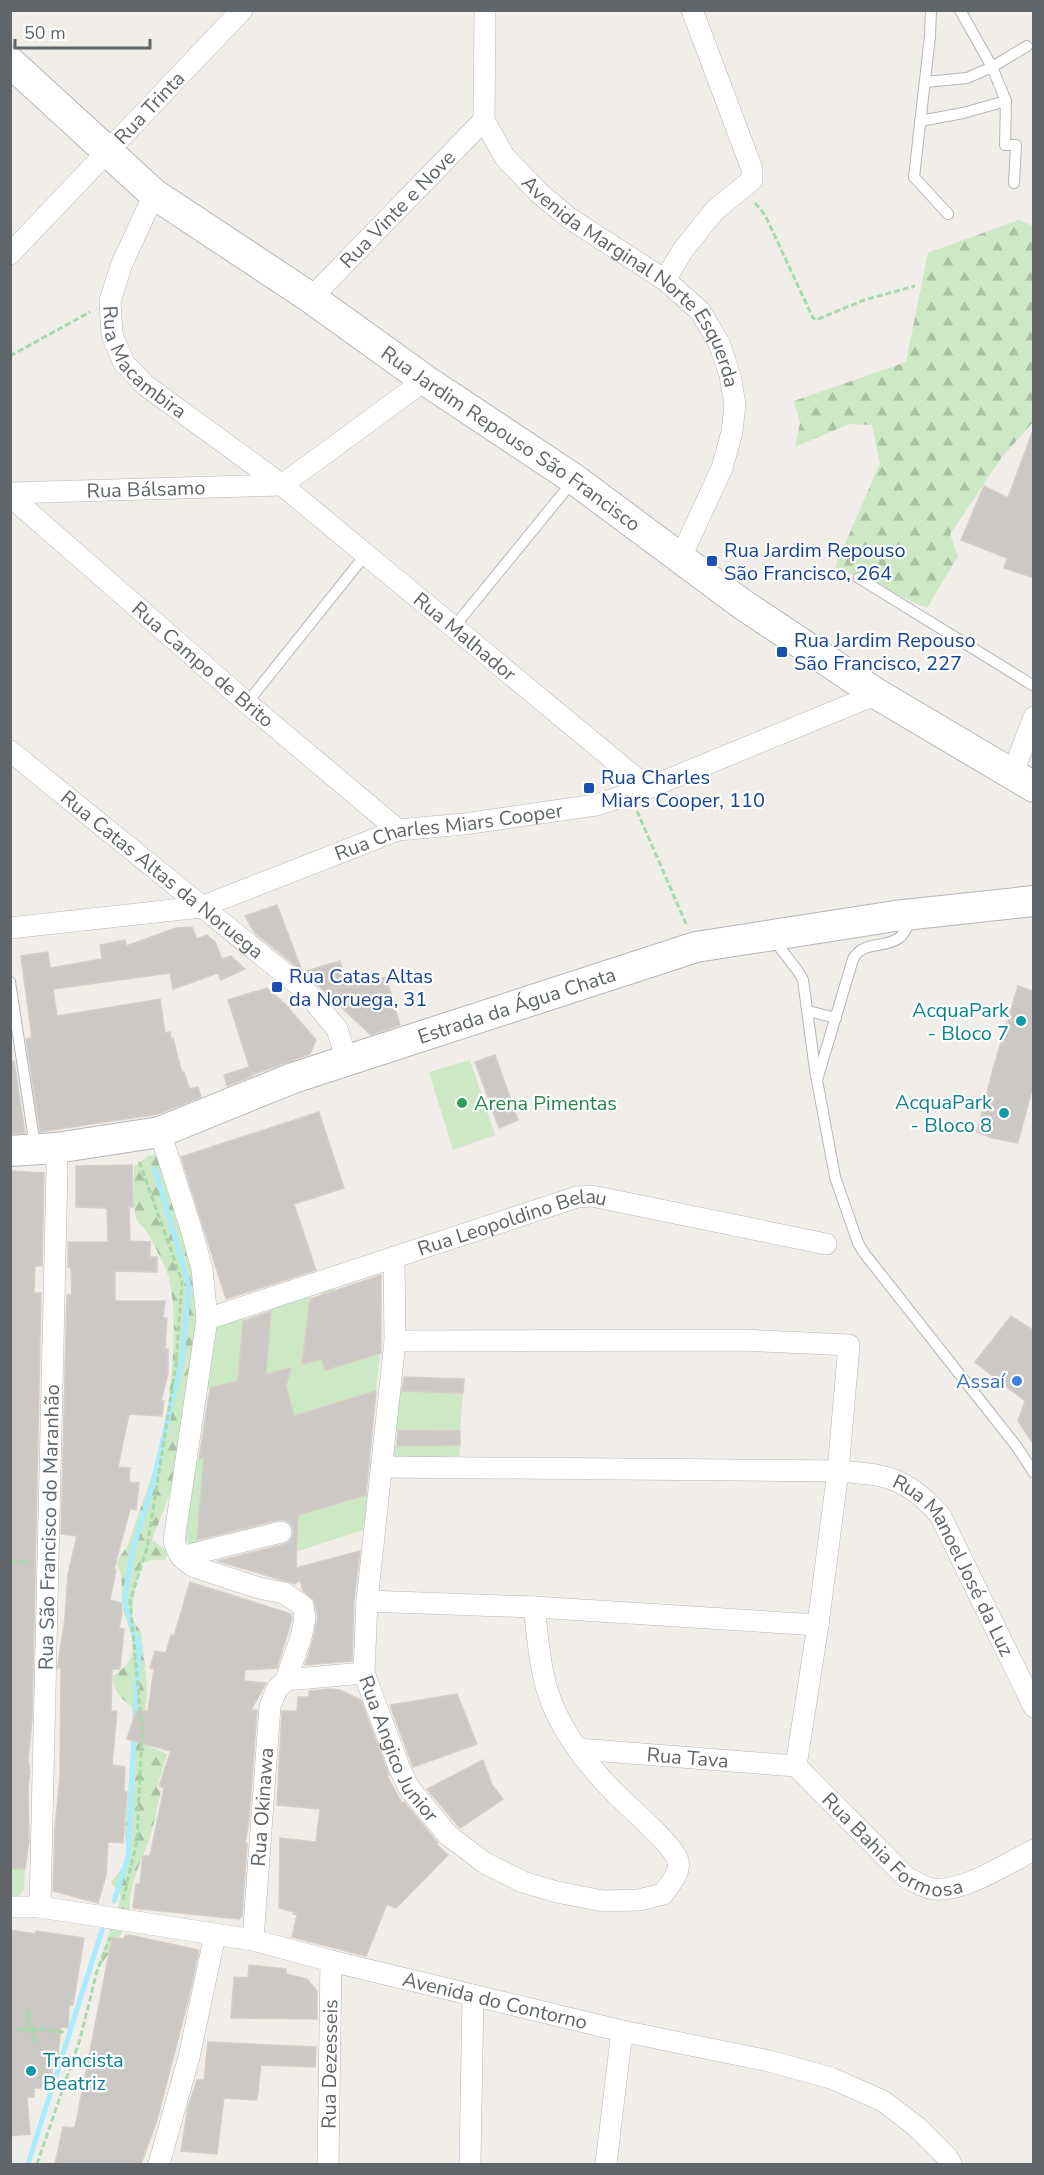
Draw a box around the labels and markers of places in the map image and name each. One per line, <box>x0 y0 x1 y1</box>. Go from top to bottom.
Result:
place label: Rua Jardim Repouso São Francisco, 264 <box>724 537 906 587</box>
marker: Rua Jardim Repouso São Francisco, 264 <box>705 554 719 568</box>
place label: Rua Jardim Repouso São Francisco, 227 <box>794 627 976 677</box>
marker: Rua Jardim Repouso São Francisco, 227 <box>775 645 789 659</box>
place label: Rua Charles Miars Cooper, 110 <box>601 764 765 814</box>
marker: Rua Charles Miars Cooper, 110 <box>582 781 596 795</box>
place label: Rua Catas Altas da Noruega, 31 <box>289 963 433 1013</box>
marker: Rua Catas Altas da Noruega, 31 <box>270 980 284 994</box>
place label: AcquaPark - Bloco 7 <box>912 997 1010 1047</box>
marker: AcquaPark - Bloco 7 <box>1014 1014 1028 1028</box>
place label: AcquaPark - Bloco 8 <box>895 1089 993 1139</box>
place label: Arena Pimentas <box>474 1090 617 1117</box>
marker: Arena Pimentas <box>455 1096 469 1110</box>
marker: AcquaPark - Bloco 8 <box>997 1106 1011 1120</box>
place label: Assaí <box>956 1368 1006 1395</box>
marker: Assaí <box>1010 1374 1024 1388</box>
place label: Trancista Beatriz <box>43 2047 124 2097</box>
marker: Trancista Beatriz <box>24 2064 38 2078</box>

